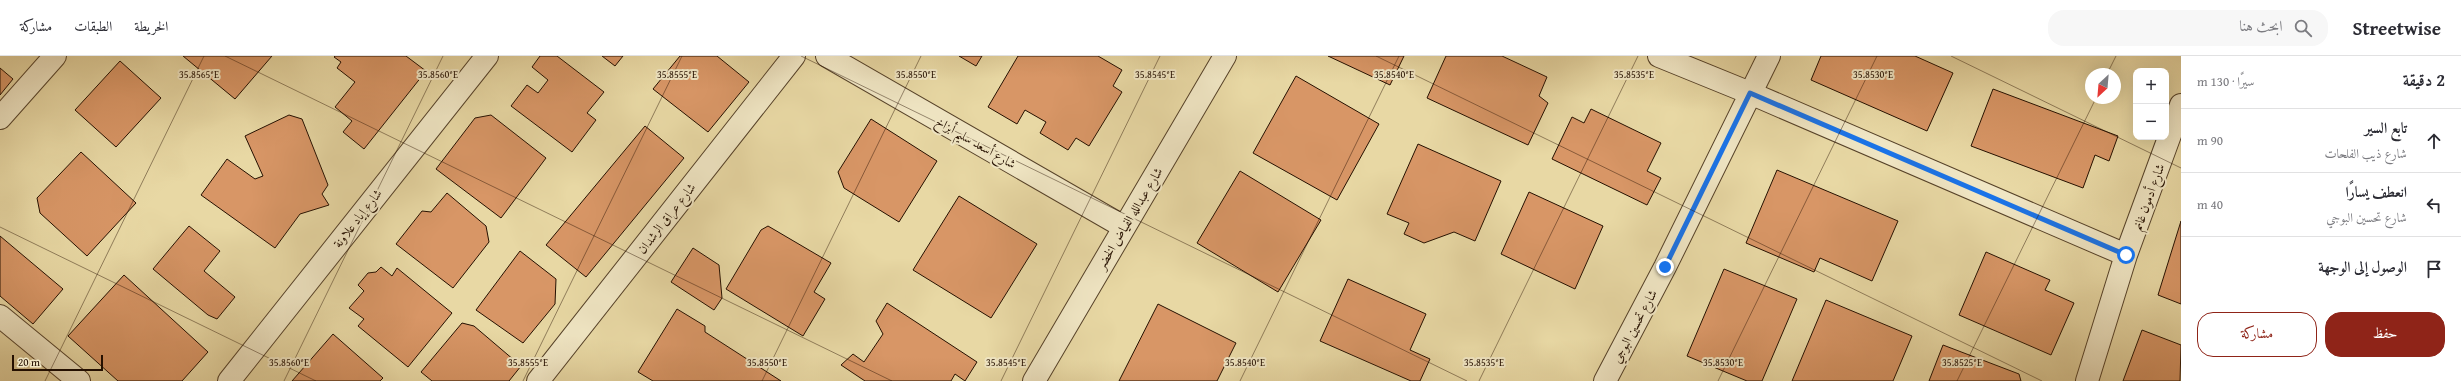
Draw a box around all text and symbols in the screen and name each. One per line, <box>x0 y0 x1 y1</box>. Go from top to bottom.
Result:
search box <box>2048 10 2328 46</box>
text: Streetwise <box>2352 14 2441 42</box>
text: ابحث هنا <box>2239 15 2282 36</box>
text: مشاركة <box>20 16 52 36</box>
text: الطبقات <box>74 16 112 36</box>
text: الخريطة <box>134 16 168 36</box>
icon: search <box>2292 17 2314 39</box>
text: 35.8565°E <box>179 67 219 82</box>
text: 35.8560°E <box>418 67 458 82</box>
text: 35.8555°E <box>657 67 697 82</box>
text: 35.8550°E <box>896 67 936 82</box>
text: 35.8545°E <box>1135 67 1175 82</box>
text: 35.8540°E <box>1374 67 1414 82</box>
text: 35.8535°E <box>1614 67 1654 82</box>
text: 35.8530°E <box>1853 67 1893 82</box>
text: 2 دقيقة <box>2403 67 2445 92</box>
north arrow <box>2085 68 2121 104</box>
map controls <box>2133 68 2169 140</box>
button: + <box>2133 68 2169 104</box>
text: سيرًا · 130 m <box>2197 72 2255 91</box>
button: − <box>2133 104 2169 140</box>
street label: شارع أسعد سليم أبزاخ <box>930 112 1020 177</box>
text: تابع السير <box>2365 117 2407 138</box>
icon: ahead <box>2423 130 2445 152</box>
text: 90 m <box>2197 131 2223 150</box>
text: شارع ذيب الفلحات <box>2324 144 2407 163</box>
street label: شارع أدمون غانم <box>2128 161 2171 234</box>
street label: شارع عبدالله الفياض الخضر <box>1090 164 1169 276</box>
street label: شارع عراق الرشدان <box>633 179 702 259</box>
text: انعطف يسارًا <box>2345 181 2407 202</box>
street label: شارع إياد علاونة <box>328 185 388 253</box>
icon: left <box>2423 194 2445 216</box>
text: 40 m <box>2197 195 2223 214</box>
text: شارع تحسين البوجي <box>2326 208 2407 227</box>
route start <box>2117 246 2135 264</box>
text: الوصول إلى الوجهة <box>2318 256 2407 277</box>
route end <box>1656 258 1674 276</box>
icon: arrive <box>2423 258 2445 280</box>
street label: شارع تحسين البوجي <box>1607 286 1664 367</box>
button: مشاركة <box>2197 312 2317 357</box>
button: حفظ <box>2325 312 2445 357</box>
scale bar <box>12 353 103 372</box>
text: 20 m <box>18 354 40 370</box>
text: 35.8560°E <box>269 355 309 370</box>
text: 35.8555°E <box>508 355 548 370</box>
text: 35.8550°E <box>747 355 787 370</box>
text: 35.8545°E <box>986 355 1026 370</box>
text: 35.8540°E <box>1225 355 1265 370</box>
text: 35.8535°E <box>1464 355 1504 370</box>
text: 35.8530°E <box>1703 355 1743 370</box>
text: 35.8525°E <box>1942 355 1982 370</box>

